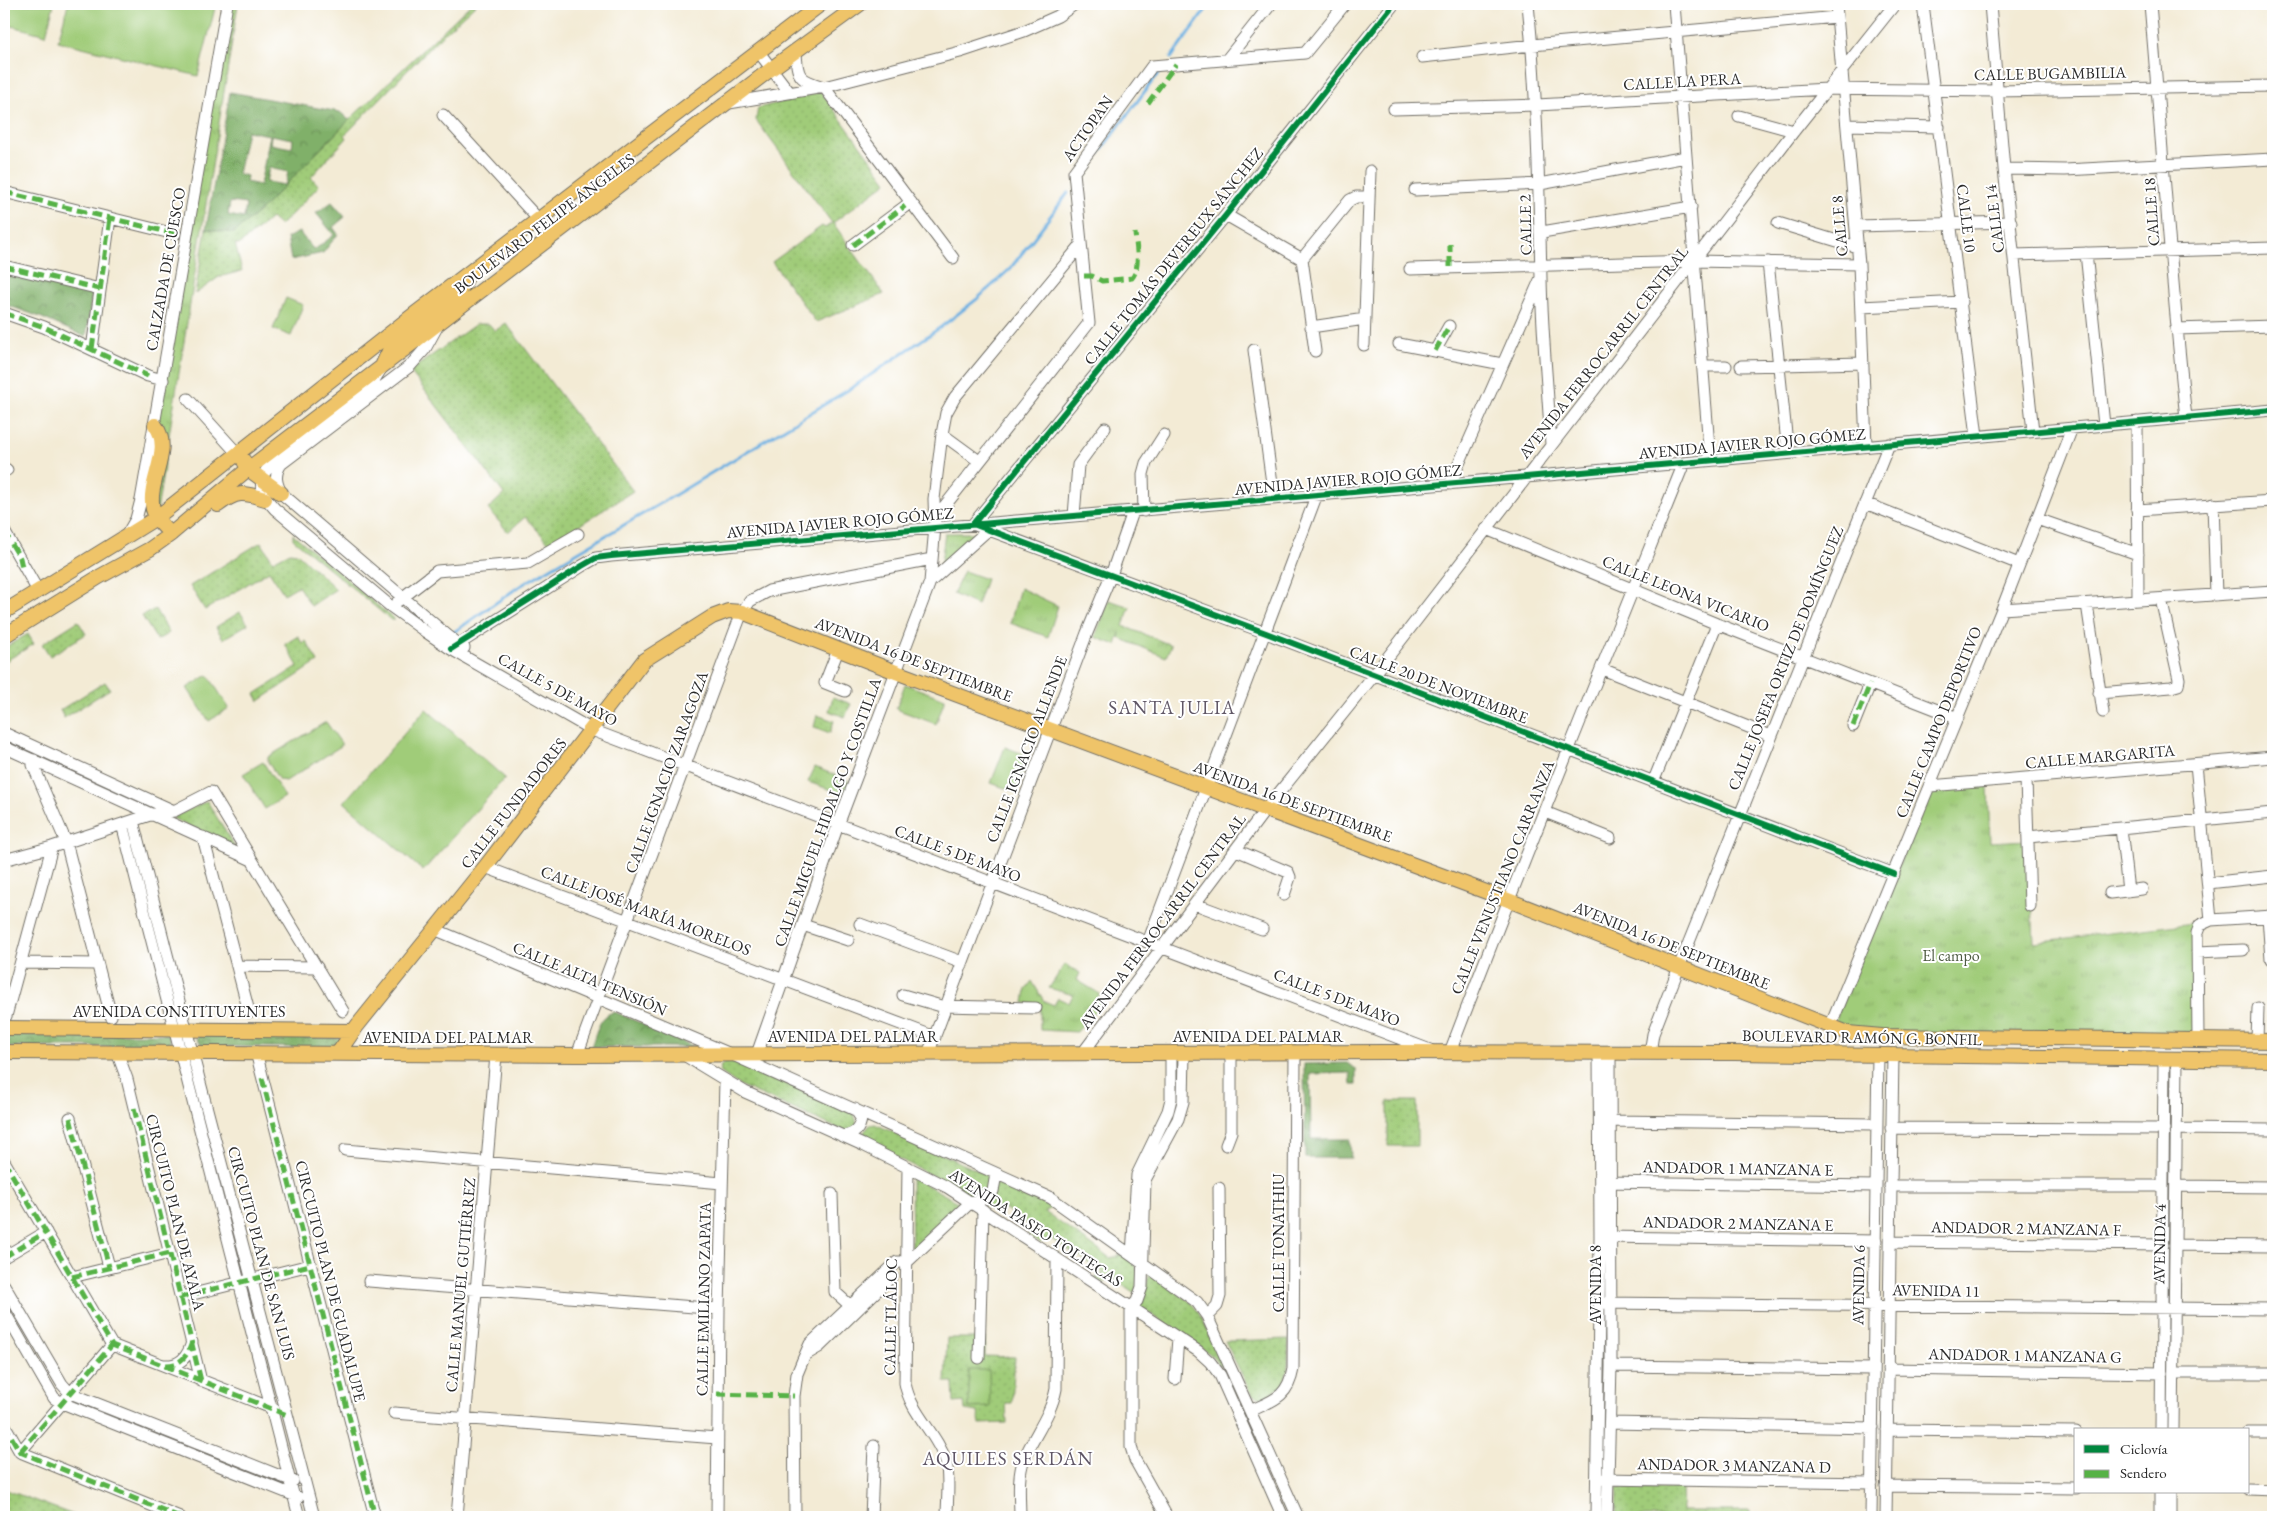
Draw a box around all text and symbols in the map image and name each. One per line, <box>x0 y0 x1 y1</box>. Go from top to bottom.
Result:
street label: CALLE BUGAMBILIA <box>1974 62 2127 85</box>
street label: CALLE LA PERA <box>1623 68 1742 95</box>
street label: ACTOPAN <box>1057 91 1118 166</box>
street label: CALLE TOMÁS DEVEREUX SÁNCHEZ <box>1079 143 1268 369</box>
street label: BOULEVARD FELIPE ÁNGELES <box>450 148 639 298</box>
street label: CALLE 18 <box>2139 177 2164 247</box>
street label: CALLE 10 <box>1952 183 1981 254</box>
street label: CALLE 14 <box>1980 183 2009 254</box>
street label: CALZADA DE CUESCO <box>141 186 190 353</box>
street label: CALLE 2 <box>1514 194 1537 256</box>
street label: CALLE 8 <box>1826 194 1853 257</box>
street label: AVENIDA FERROCARRIL CENTRAL <box>1513 241 1693 464</box>
street label: AVENIDA JAVIER ROJO GÓMEZ <box>1637 423 1867 464</box>
street label: AVENIDA JAVIER ROJO GÓMEZ <box>1233 459 1463 500</box>
street label: AVENIDA JAVIER ROJO GÓMEZ <box>725 502 955 543</box>
street label: CALLE JOSEFA ORTIZ DE DOMÍNGUEZ <box>1723 523 1848 793</box>
street label: CALLE LEONA VICARIO <box>1599 550 1773 637</box>
street label: AVENIDA 16 DE SEPTIEMBRE <box>811 612 1016 707</box>
street label: CALLE CAMPO DEPORTIVO <box>1890 623 1987 821</box>
street label: CALLE 20 DE NOVIEMBRE <box>1346 641 1531 728</box>
street label: CALLE 5 DE MAYO <box>494 648 621 731</box>
street label: CALLE IGNACIO ALLENDE <box>981 653 1072 846</box>
street label: CALLE IGNACIO ZARAGOZA <box>620 667 713 876</box>
street label: CALLE MIGUEL HIDALGO Y COSTILLA <box>769 674 886 950</box>
district label: SANTA JULIA <box>1108 695 1236 720</box>
street label: CALLE FUNDADORES <box>456 733 571 873</box>
street label: CALLE MARGARITA <box>2024 739 2177 774</box>
street label: AVENIDA 16 DE SEPTIEMBRE <box>1190 755 1395 847</box>
street label: CALLE VENUSTIANO CARRANZA <box>1446 756 1560 997</box>
street label: AVENIDA FERROCARRIL CENTRAL <box>1074 809 1251 1034</box>
street label: CALLE 5 DE MAYO <box>892 820 1024 887</box>
street label: CALLE JOSÉ MARÍA MORELOS <box>538 861 754 960</box>
street label: AVENIDA 16 DE SEPTIEMBRE <box>1570 896 1773 995</box>
street label: CALLE ALTA TENSIÓN <box>509 936 670 1021</box>
park label: El campo <box>1922 945 1980 966</box>
street label: CALLE 5 DE MAYO <box>1271 964 1403 1031</box>
street label: AVENIDA CONSTITUYENTES <box>71 1001 286 1022</box>
street label: BOULEVARD RAMÓN G. BONFIL <box>1742 1025 1983 1050</box>
street label: AVENIDA DEL PALMAR <box>767 1026 939 1047</box>
street label: AVENIDA DEL PALMAR <box>1172 1026 1344 1047</box>
street label: AVENIDA DEL PALMAR <box>362 1027 534 1048</box>
street label: CIRCUITO PLAN DE AYALA <box>141 1112 210 1313</box>
street label: CIRCUITO PLAN DE SAN LUIS <box>223 1144 300 1362</box>
street label: ANDADOR 1 MANZANA E <box>1641 1156 1834 1181</box>
street label: CIRCUITO PLAN DE GUADALUPE <box>290 1158 371 1404</box>
street label: AVENIDA PASEO TOLTECAS <box>944 1163 1126 1291</box>
street label: CALLE TONATHIU <box>1268 1173 1289 1313</box>
street label: CALLE MANUEL GUTIÉRREZ <box>441 1177 480 1393</box>
street label: CALLE EMILIANO ZAPATA <box>691 1201 716 1396</box>
street label: AVENIDA 4 <box>2148 1203 2171 1285</box>
street label: ANDADOR 2 MANZANA E <box>1641 1211 1834 1236</box>
street label: ANDADOR 2 MANZANA F <box>1930 1216 2121 1241</box>
street label: AVENIDA 6 <box>1847 1244 1870 1326</box>
street label: AVENIDA 8 <box>1585 1245 1606 1326</box>
street label: CALLE TLÁLOC <box>879 1258 902 1376</box>
street label: AVENIDA 11 <box>1891 1279 1980 1302</box>
street label: ANDADOR 1 MANZANA G <box>1927 1343 2122 1368</box>
legend <box>2074 1428 2250 1494</box>
text: Ciclovía <box>2120 1439 2167 1458</box>
district label: AQUILES SERDÁN <box>921 1446 1094 1471</box>
street label: ANDADOR 3 MANZANA D <box>1636 1453 1831 1478</box>
text: Sendero <box>2120 1463 2167 1482</box>

